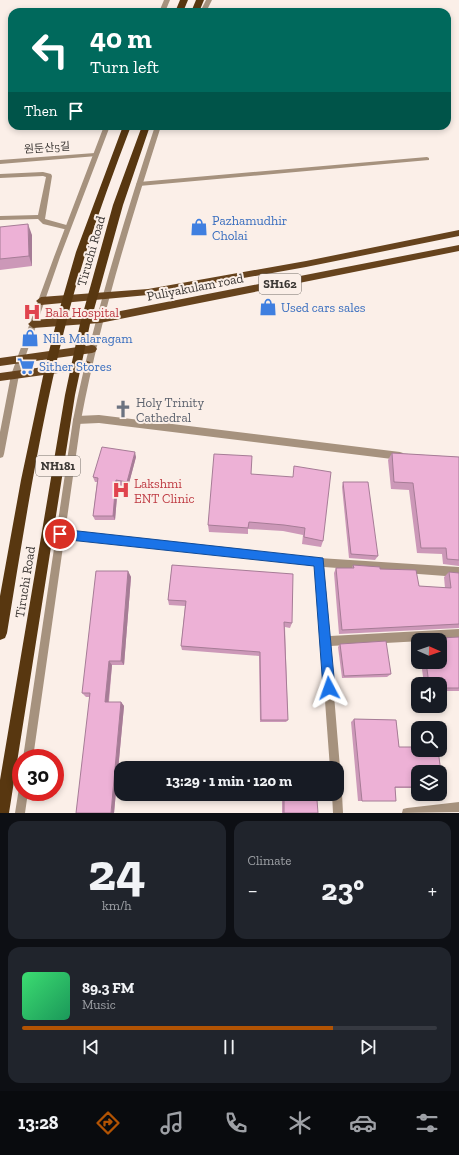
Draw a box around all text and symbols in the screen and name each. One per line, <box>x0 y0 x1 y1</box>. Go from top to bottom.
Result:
text: 40 m <box>90 22 152 55</box>
icon: left <box>24 24 76 76</box>
text: Turn left <box>90 56 159 78</box>
icon: arrive <box>65 100 87 122</box>
text: Then <box>24 102 57 120</box>
street label: 원둔산5길 <box>24 140 70 156</box>
place label: Pazhamudhir Cholai <box>212 213 287 243</box>
street label: Tiruchi Road <box>74 214 108 288</box>
shop icon: Pazhamudhir Cholai <box>189 217 209 237</box>
street label: Puliyakulam road <box>145 270 245 304</box>
road number: SH162 <box>259 274 301 294</box>
shop icon: Used cars sales <box>258 297 278 317</box>
place label: Used cars sales <box>281 300 366 315</box>
hospital icon: Bala Hospital <box>22 302 42 322</box>
place label: Bala Hospital <box>45 305 120 320</box>
shop icon: Nila Malaragam <box>20 328 40 348</box>
place label: Nila Malaragam <box>43 331 133 346</box>
supermarket icon: Sither Stores <box>16 356 36 376</box>
place label: Sither Stores <box>39 359 112 374</box>
place label: Holy Trinity Cathedral <box>136 395 204 425</box>
church icon: Holy Trinity Cathedral <box>113 399 133 419</box>
road number: NH181 <box>36 456 80 476</box>
place label: Lakshmi ENT Clinic <box>134 476 195 506</box>
hospital icon: Lakshmi ENT Clinic <box>111 480 131 500</box>
pin <box>43 517 77 551</box>
icon: arrive <box>49 523 71 545</box>
street label: Tiruchi Road <box>12 545 38 619</box>
north arrow <box>411 633 447 669</box>
map controls <box>411 633 447 801</box>
position arrow <box>308 667 350 709</box>
button: sound <box>411 677 447 713</box>
button: search <box>411 721 447 757</box>
speed limit sign: 30 <box>12 749 64 801</box>
button: layers <box>411 765 447 801</box>
text: 13:29 · 1 min · 120 m <box>166 772 292 790</box>
text: 24 <box>88 841 146 903</box>
text: Climate <box>248 853 291 868</box>
text: 23° <box>321 872 364 908</box>
text: − <box>248 877 258 904</box>
text: + <box>428 877 437 904</box>
text: km/h <box>102 898 132 913</box>
text: 89.3 FM <box>82 979 134 997</box>
text: Music <box>82 997 116 1012</box>
icon: previous <box>80 1036 102 1058</box>
icon: pause <box>218 1036 240 1058</box>
icon: next <box>357 1036 379 1058</box>
icon: directions <box>94 1109 122 1137</box>
icon: music <box>158 1109 186 1137</box>
icon: phone <box>222 1109 250 1137</box>
icon: climate <box>286 1109 314 1137</box>
icon: car <box>349 1109 377 1137</box>
icon: filters <box>413 1109 441 1137</box>
text: 13:28 <box>18 1112 59 1134</box>

